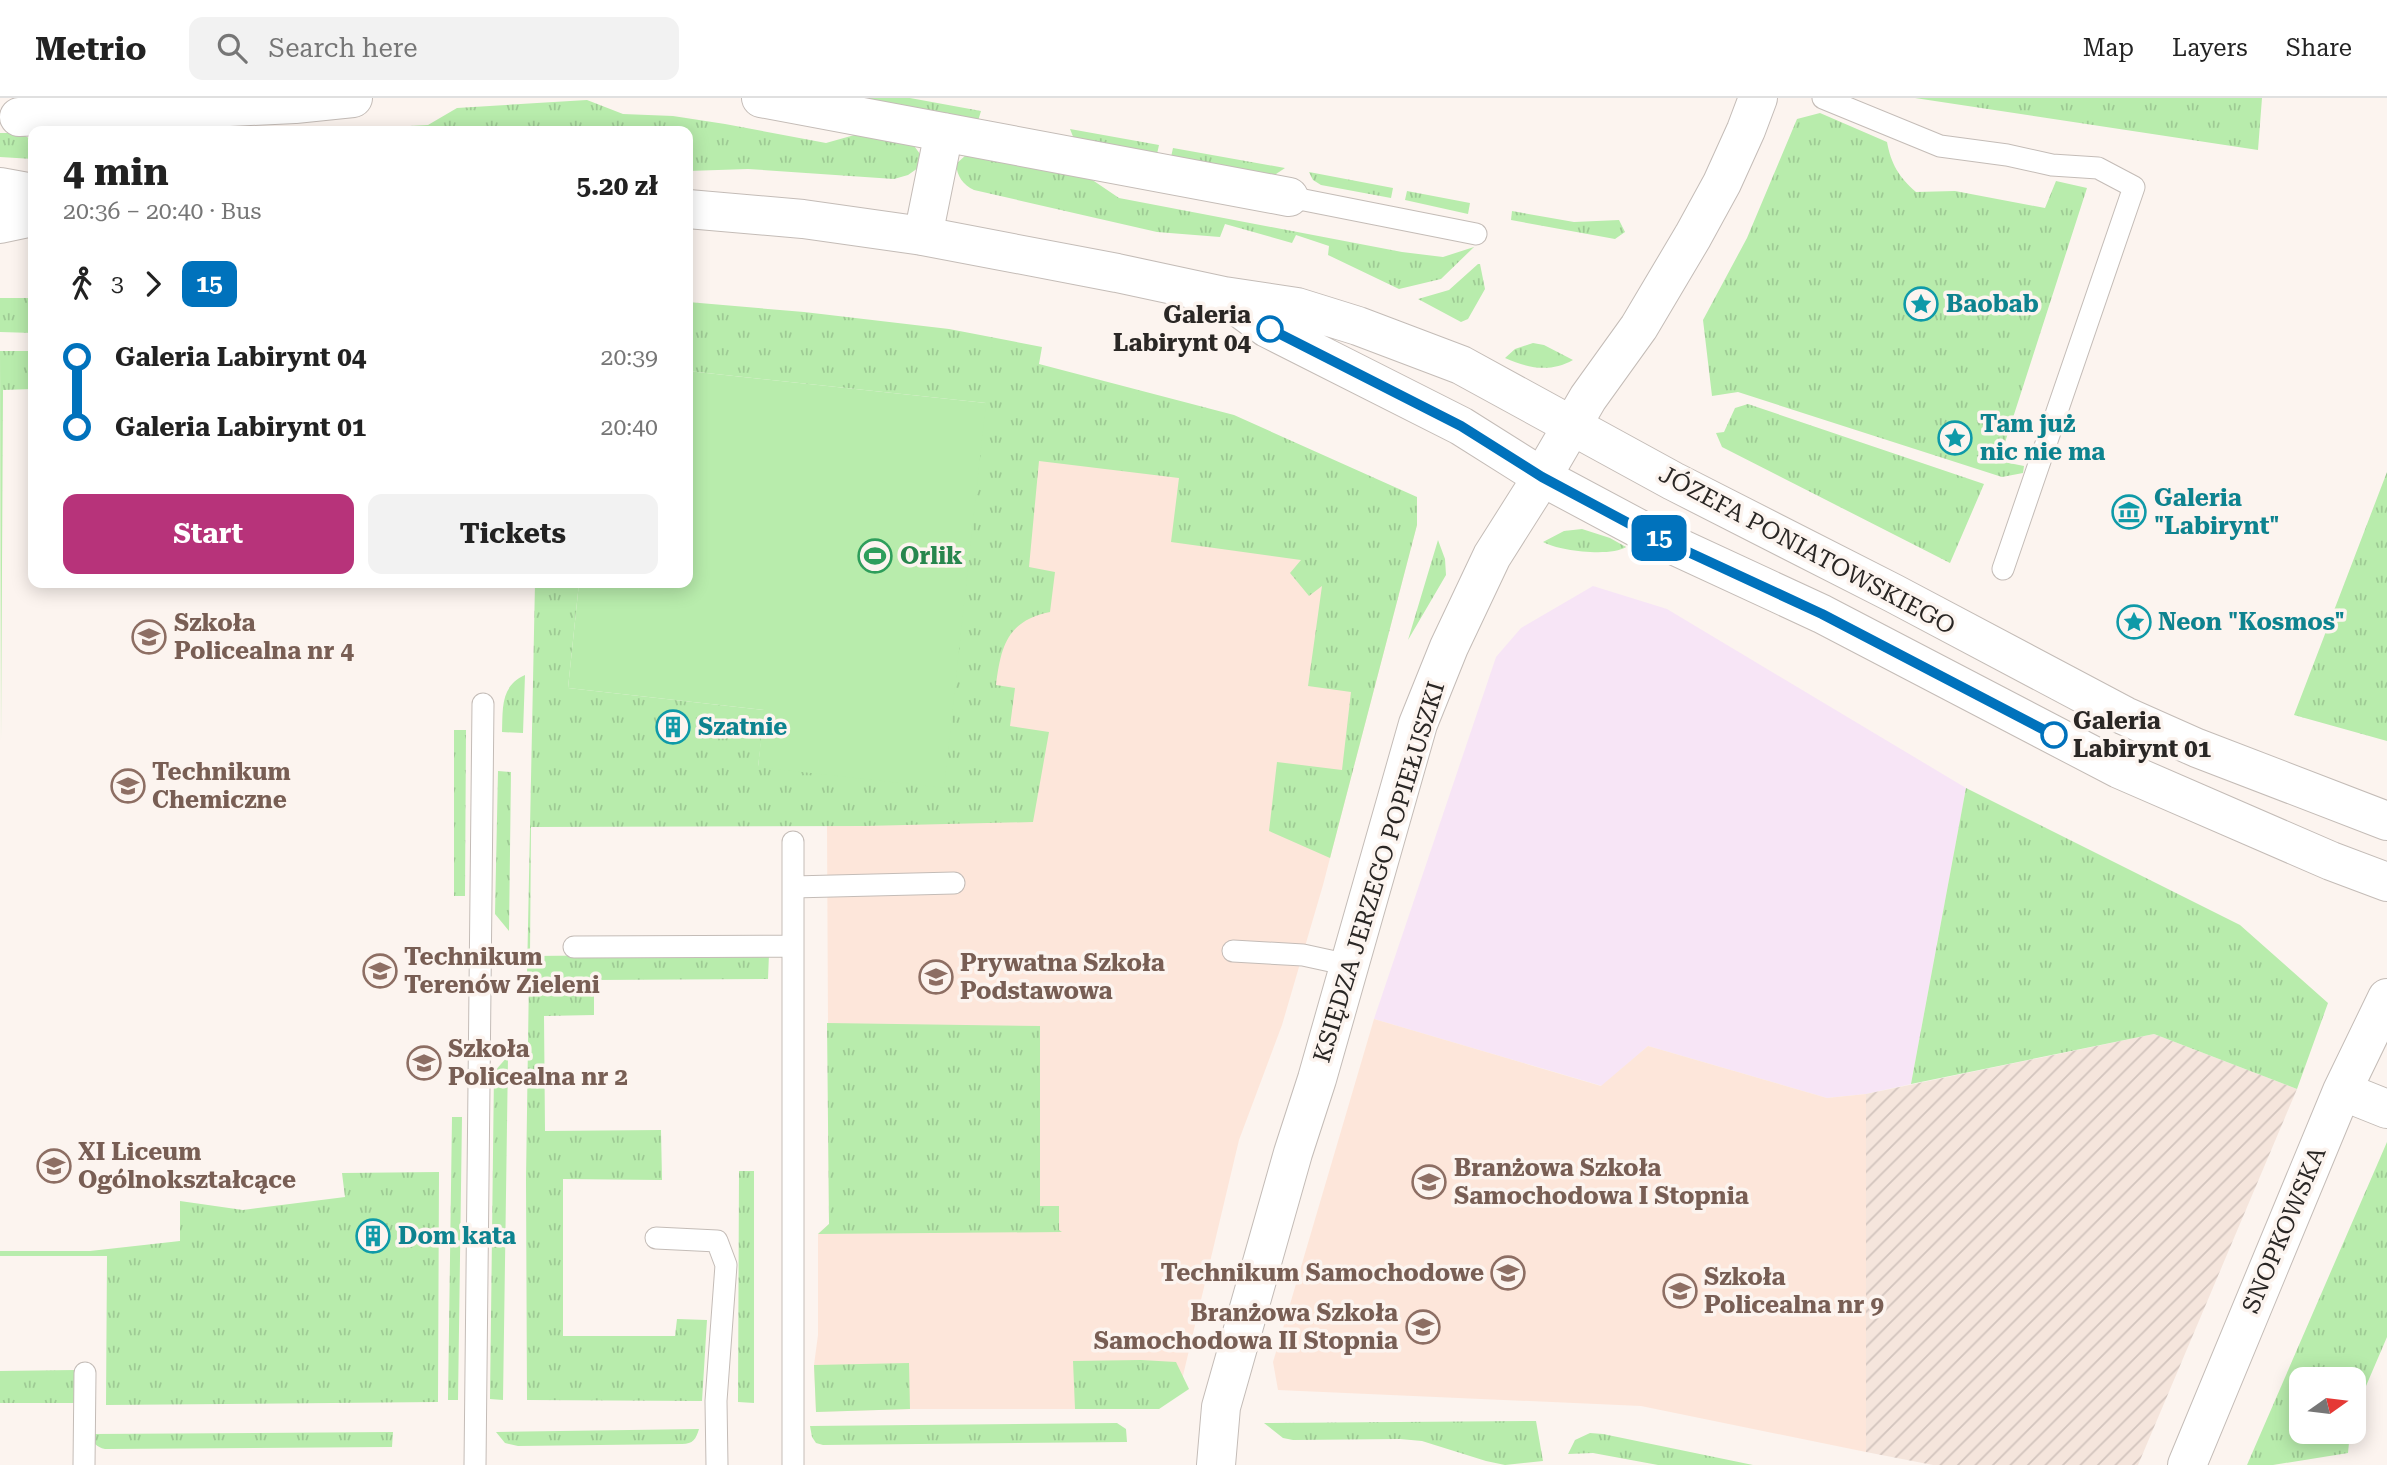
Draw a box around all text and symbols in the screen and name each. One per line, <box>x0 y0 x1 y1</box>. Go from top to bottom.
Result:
search box <box>189 17 679 80</box>
text: Metrio <box>35 29 147 68</box>
icon: search <box>213 29 251 67</box>
text: Search here <box>269 33 418 63</box>
text: Map <box>2083 34 2134 62</box>
text: Layers <box>2172 34 2248 62</box>
text: Share <box>2286 34 2352 62</box>
text: 4 min <box>63 150 169 194</box>
text: 5.20 zł <box>576 171 658 201</box>
text: 20:36 – 20:40 · Bus <box>63 198 261 225</box>
icon: walk <box>63 265 101 303</box>
icon: forward <box>134 265 172 303</box>
text: 3 <box>111 270 124 297</box>
text: 15 <box>196 270 223 298</box>
place icon: Baobab <box>1902 285 1940 323</box>
place label: Baobab <box>1946 290 2039 318</box>
place label: Galeria Labirynt 04 <box>1113 301 1252 357</box>
marker: Galeria Labirynt 04 <box>1257 316 1283 342</box>
text: Galeria Labirynt 04 <box>115 342 366 372</box>
text: 20:39 <box>601 344 658 371</box>
place label: Tam już nic nie ma <box>1980 410 2105 466</box>
text: Galeria Labirynt 01 <box>115 412 366 442</box>
text: 20:40 <box>601 414 658 441</box>
place icon: Tam już nic nie ma <box>1936 419 1974 457</box>
street label: JÓZEFA PONIATOWSKIEGO <box>1654 459 1960 640</box>
place label: Galeria "Labirynt" <box>2154 484 2279 540</box>
museum icon: Galeria "Labirynt" <box>2110 493 2148 531</box>
button: Start <box>63 494 354 574</box>
button: Tickets <box>368 494 658 574</box>
line badge: 15 <box>1628 515 1690 561</box>
text: 15 <box>1646 524 1672 552</box>
sports icon: Orlik <box>856 537 894 575</box>
place label: Orlik <box>900 542 963 570</box>
place icon: Neon "Kosmos" <box>2115 603 2153 641</box>
place label: Neon "Kosmos" <box>2158 608 2345 636</box>
place label: Szkoła Policealna nr 4 <box>174 609 354 665</box>
school or university icon: Szkoła Policealna nr 4 <box>130 618 168 656</box>
street label: KSIĘDZA JERZEGO POPIEŁUSZKI <box>1308 678 1450 1066</box>
place label: Galeria Labirynt 01 <box>2073 707 2211 763</box>
building icon: Szatnie <box>654 708 692 746</box>
place label: Szatnie <box>698 713 787 741</box>
marker: Galeria Labirynt 01 <box>2041 722 2067 748</box>
place label: Technikum Chemiczne <box>152 758 291 814</box>
school or university icon: Technikum Chemiczne <box>109 767 147 805</box>
place label: Technikum Terenów Zieleni <box>404 943 600 999</box>
place label: Prywatna Szkoła Podstawowa <box>960 949 1165 1005</box>
school or university icon: Technikum Terenów Zieleni <box>361 952 399 990</box>
school or university icon: Prywatna Szkoła Podstawowa <box>917 958 955 996</box>
place label: Szkoła Policealna nr 2 <box>448 1035 628 1091</box>
school or university icon: Szkoła Policealna nr 2 <box>405 1044 443 1082</box>
place label: XI Liceum Ogólnokształcące <box>78 1138 296 1194</box>
street label: SNOPKOWSKA <box>2236 1143 2332 1317</box>
school or university icon: XI Liceum Ogólnokształcące <box>35 1147 73 1185</box>
place label: Branżowa Szkoła Samochodowa I Stopnia <box>1454 1154 1749 1210</box>
school or university icon: Branżowa Szkoła Samochodowa I Stopnia <box>1410 1163 1448 1201</box>
building icon: Dom kata <box>354 1217 392 1255</box>
place label: Dom kata <box>398 1222 516 1250</box>
school or university icon: Technikum Samochodowe <box>1489 1254 1527 1292</box>
place label: Technikum Samochodowe <box>1161 1259 1484 1287</box>
place label: Szkoła Policealna nr 9 <box>1704 1263 1884 1319</box>
school or university icon: Szkoła Policealna nr 9 <box>1661 1272 1699 1310</box>
place label: Branżowa Szkoła Samochodowa II Stopnia <box>1094 1299 1398 1355</box>
school or university icon: Branżowa Szkoła Samochodowa II Stopnia <box>1404 1308 1442 1346</box>
north arrow <box>2289 1367 2366 1444</box>
map controls <box>2289 1367 2366 1444</box>

